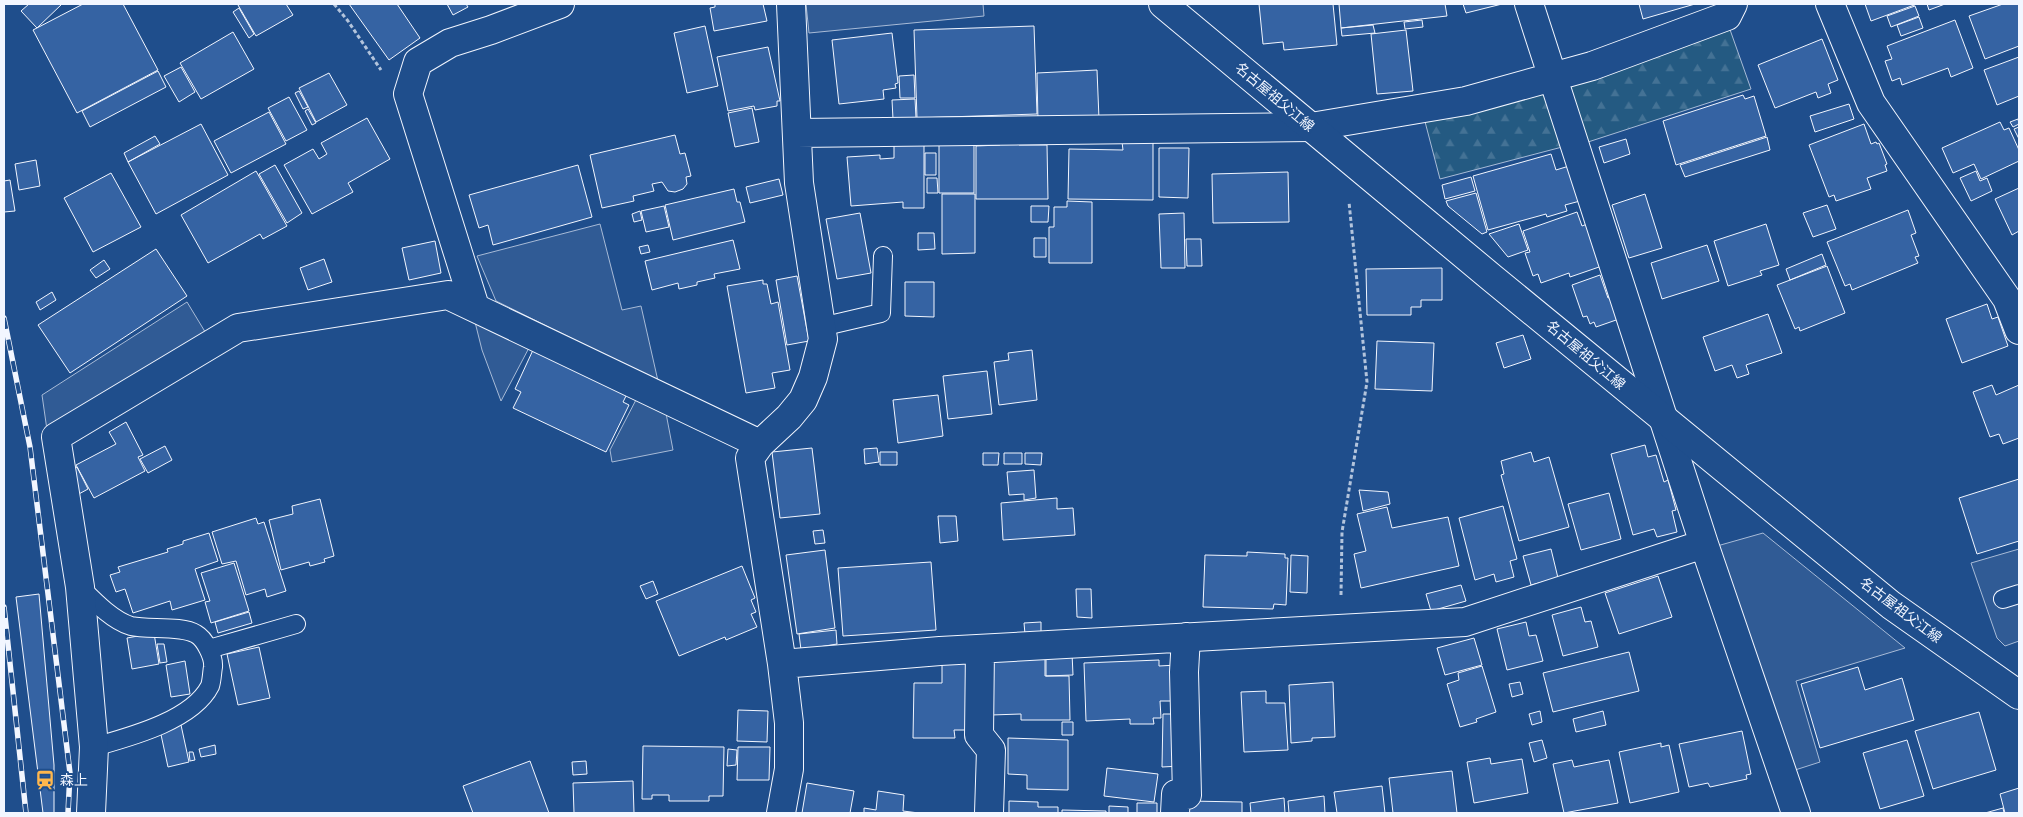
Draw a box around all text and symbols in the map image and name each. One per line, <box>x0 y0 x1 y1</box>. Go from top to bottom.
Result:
street label: 名古屋祖父江線 <box>1232 59 1318 135</box>
street label: 名古屋祖父江線 <box>1543 317 1629 393</box>
street label: 名古屋祖父江線 <box>1857 573 1946 646</box>
station icon: 森上 <box>34 769 56 791</box>
place label: 森上 <box>60 771 88 788</box>

